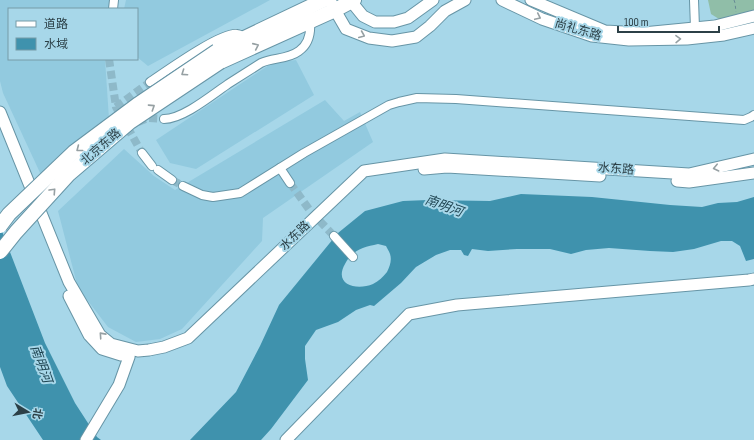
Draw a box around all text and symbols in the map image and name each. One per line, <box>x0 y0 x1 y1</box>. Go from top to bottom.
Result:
legend <box>8 8 138 60</box>
scale bar <box>618 8 719 34</box>
one-way arrow <box>533 12 541 20</box>
text: 100 m <box>624 15 649 30</box>
street label: 尚礼东路 <box>553 16 603 44</box>
text: 道路 <box>44 17 68 32</box>
one-way arrow <box>359 31 366 39</box>
one-way arrow <box>675 35 681 43</box>
text: 水域 <box>44 37 68 52</box>
one-way arrow <box>251 43 259 51</box>
one-way arrow <box>181 68 188 76</box>
one-way arrow <box>148 104 155 112</box>
street label: 北京东路 <box>78 126 124 168</box>
one-way arrow <box>76 144 83 152</box>
street label: 水东路 <box>598 160 634 178</box>
one-way arrow <box>713 163 719 171</box>
one-way arrow <box>48 189 55 196</box>
water label: 南明河 <box>423 192 468 221</box>
street label: 水东路 <box>277 218 313 254</box>
one-way arrow <box>99 333 106 340</box>
water label: 南明河 <box>27 343 56 388</box>
north arrow <box>8 392 48 432</box>
text: 北 <box>30 407 45 420</box>

